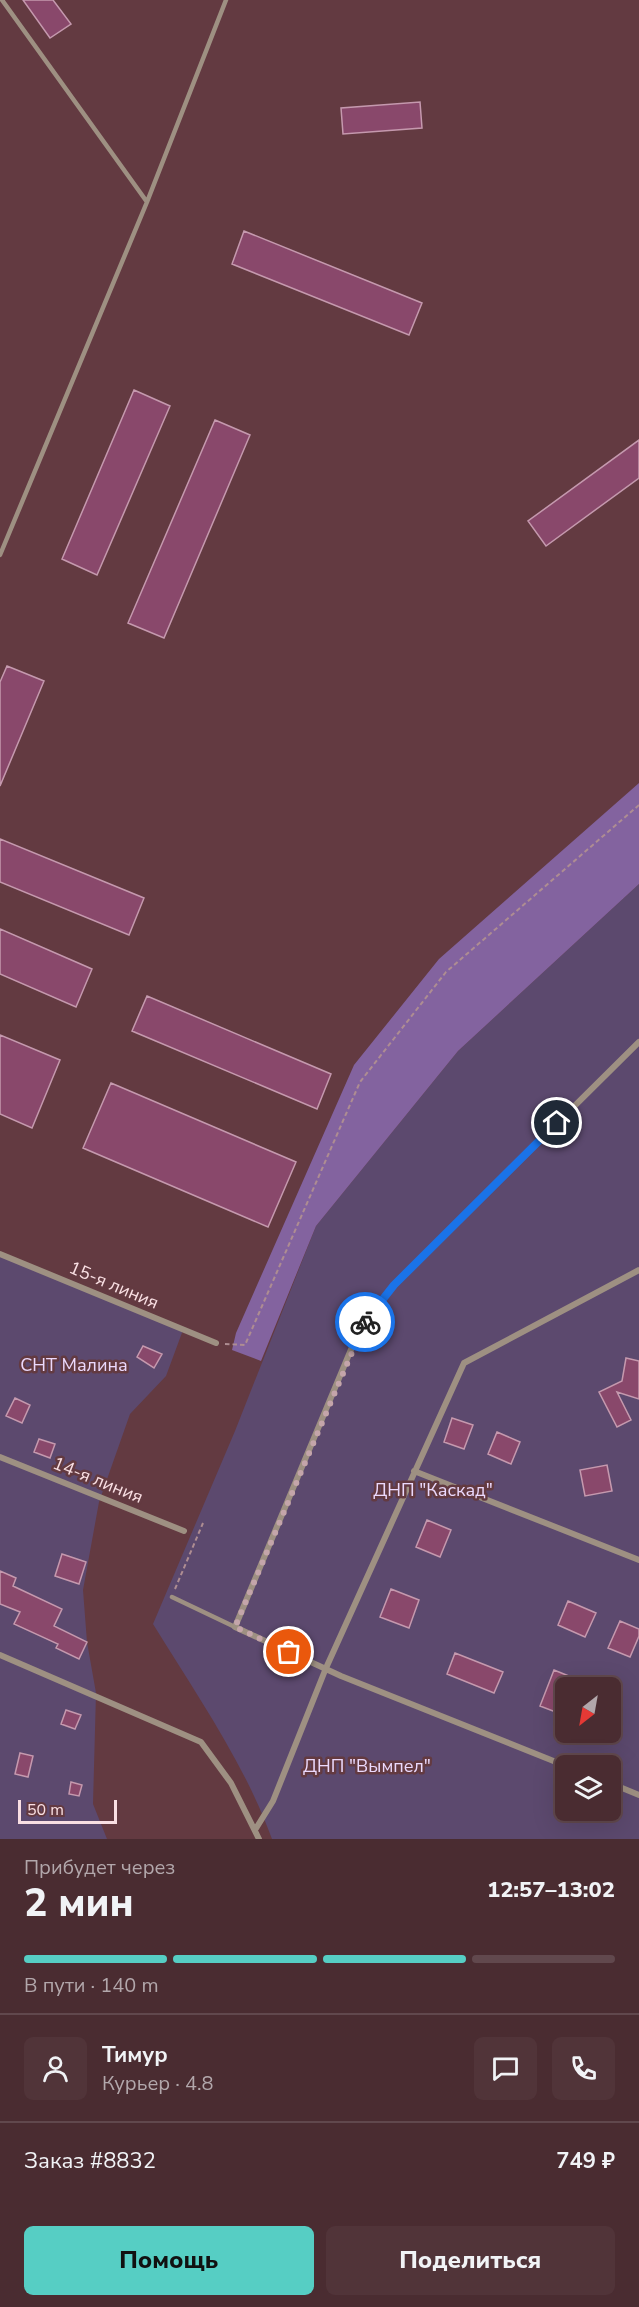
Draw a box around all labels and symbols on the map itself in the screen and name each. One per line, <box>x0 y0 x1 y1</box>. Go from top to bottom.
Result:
pin <box>531 1097 582 1148</box>
street label: 15-я линия <box>66 1255 162 1315</box>
courier <box>335 1292 395 1352</box>
park label: СНТ Малина <box>20 1353 128 1377</box>
street label: 14-я линия <box>49 1451 147 1509</box>
park label: ДНП "Каскад" <box>373 1478 493 1502</box>
pin <box>263 1626 314 1677</box>
north arrow <box>555 1677 621 1743</box>
park label: ДНП "Вымпел" <box>303 1754 431 1778</box>
scale bar <box>18 1797 117 1824</box>

